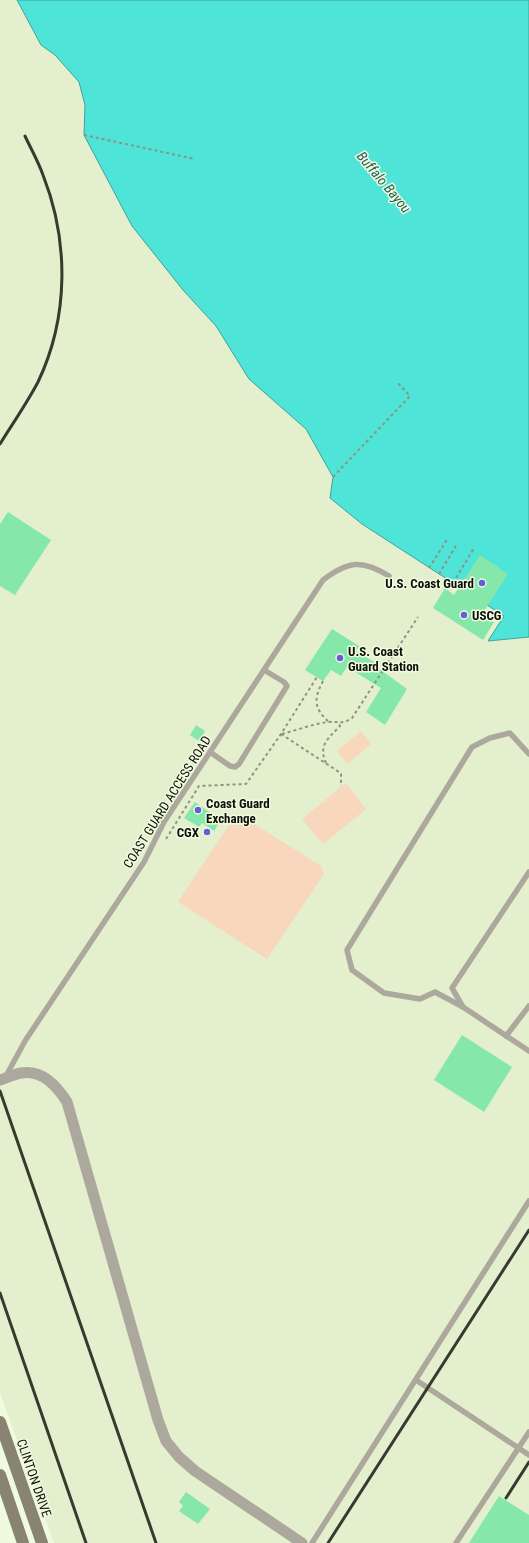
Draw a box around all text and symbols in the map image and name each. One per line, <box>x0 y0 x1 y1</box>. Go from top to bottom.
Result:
water label: Buffalo Bayou <box>354 148 414 216</box>
place label: U.S. Coast Guard <box>385 576 474 591</box>
marker: U.S. Coast Guard <box>477 578 487 588</box>
place label: USCG <box>472 608 502 623</box>
marker: USCG <box>459 610 469 620</box>
place label: U.S. Coast Guard Station <box>348 644 419 674</box>
marker: U.S. Coast Guard Station <box>335 653 345 663</box>
street label: COAST GUARD ACCESS ROAD <box>120 733 214 871</box>
place label: Coast Guard Exchange <box>206 796 270 826</box>
marker: Coast Guard Exchange <box>193 805 203 815</box>
place label: CGX <box>177 825 200 840</box>
marker: CGX <box>202 827 212 837</box>
street label: CLINTON DRIVE <box>14 1437 54 1519</box>

